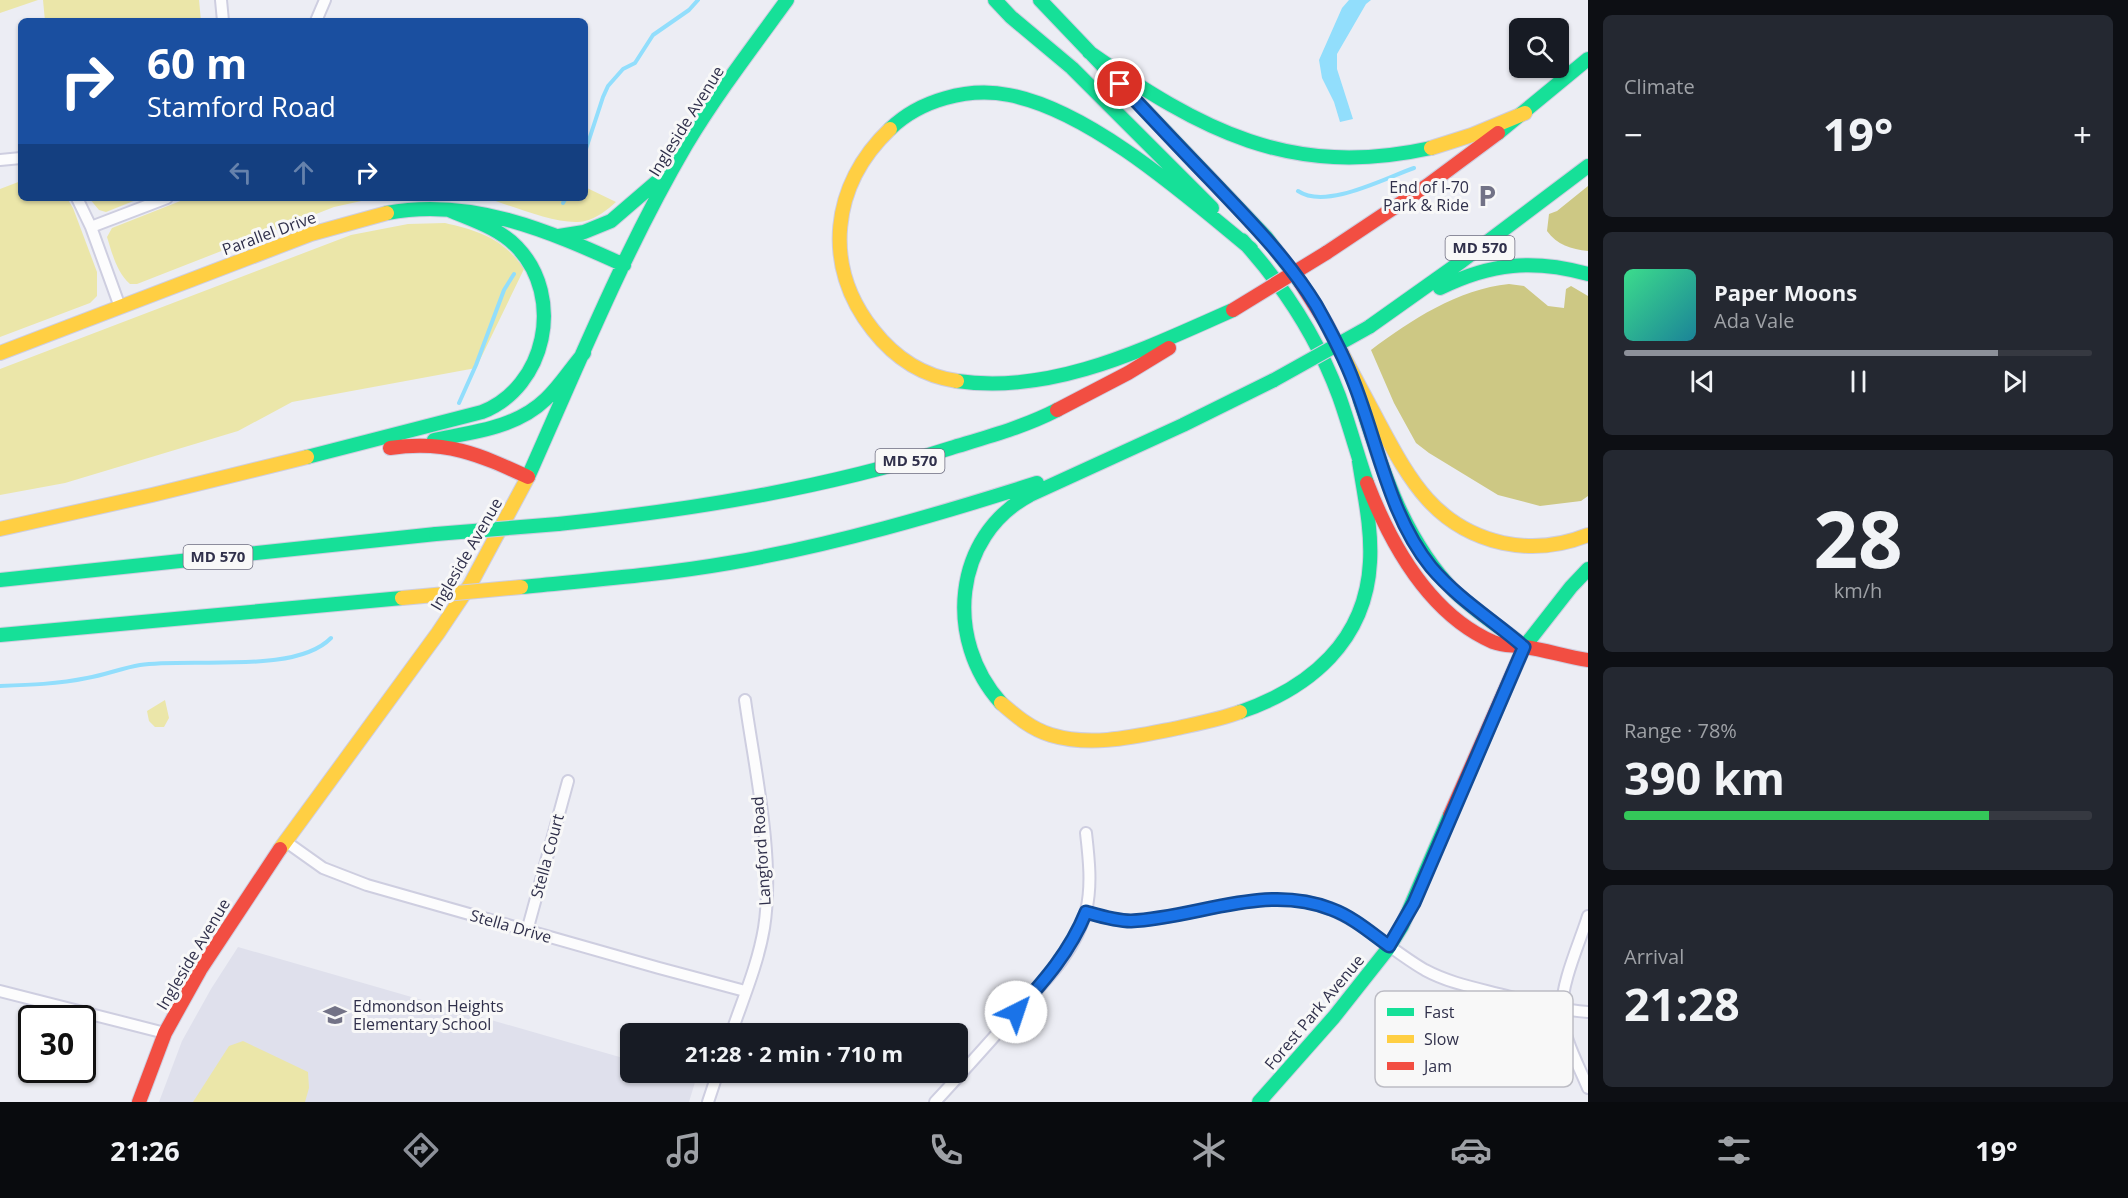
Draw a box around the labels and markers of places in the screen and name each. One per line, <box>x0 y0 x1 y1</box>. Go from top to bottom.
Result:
pin <box>1094 58 1145 109</box>
place label: End of I-70 Park & Ride <box>1383 176 1469 216</box>
parking icon: End of I-70 Park & Ride <box>1474 183 1500 209</box>
place label: Edmondson Heights Elementary School <box>353 995 504 1035</box>
school or university icon: Edmondson Heights Elementary School <box>322 1002 348 1028</box>

